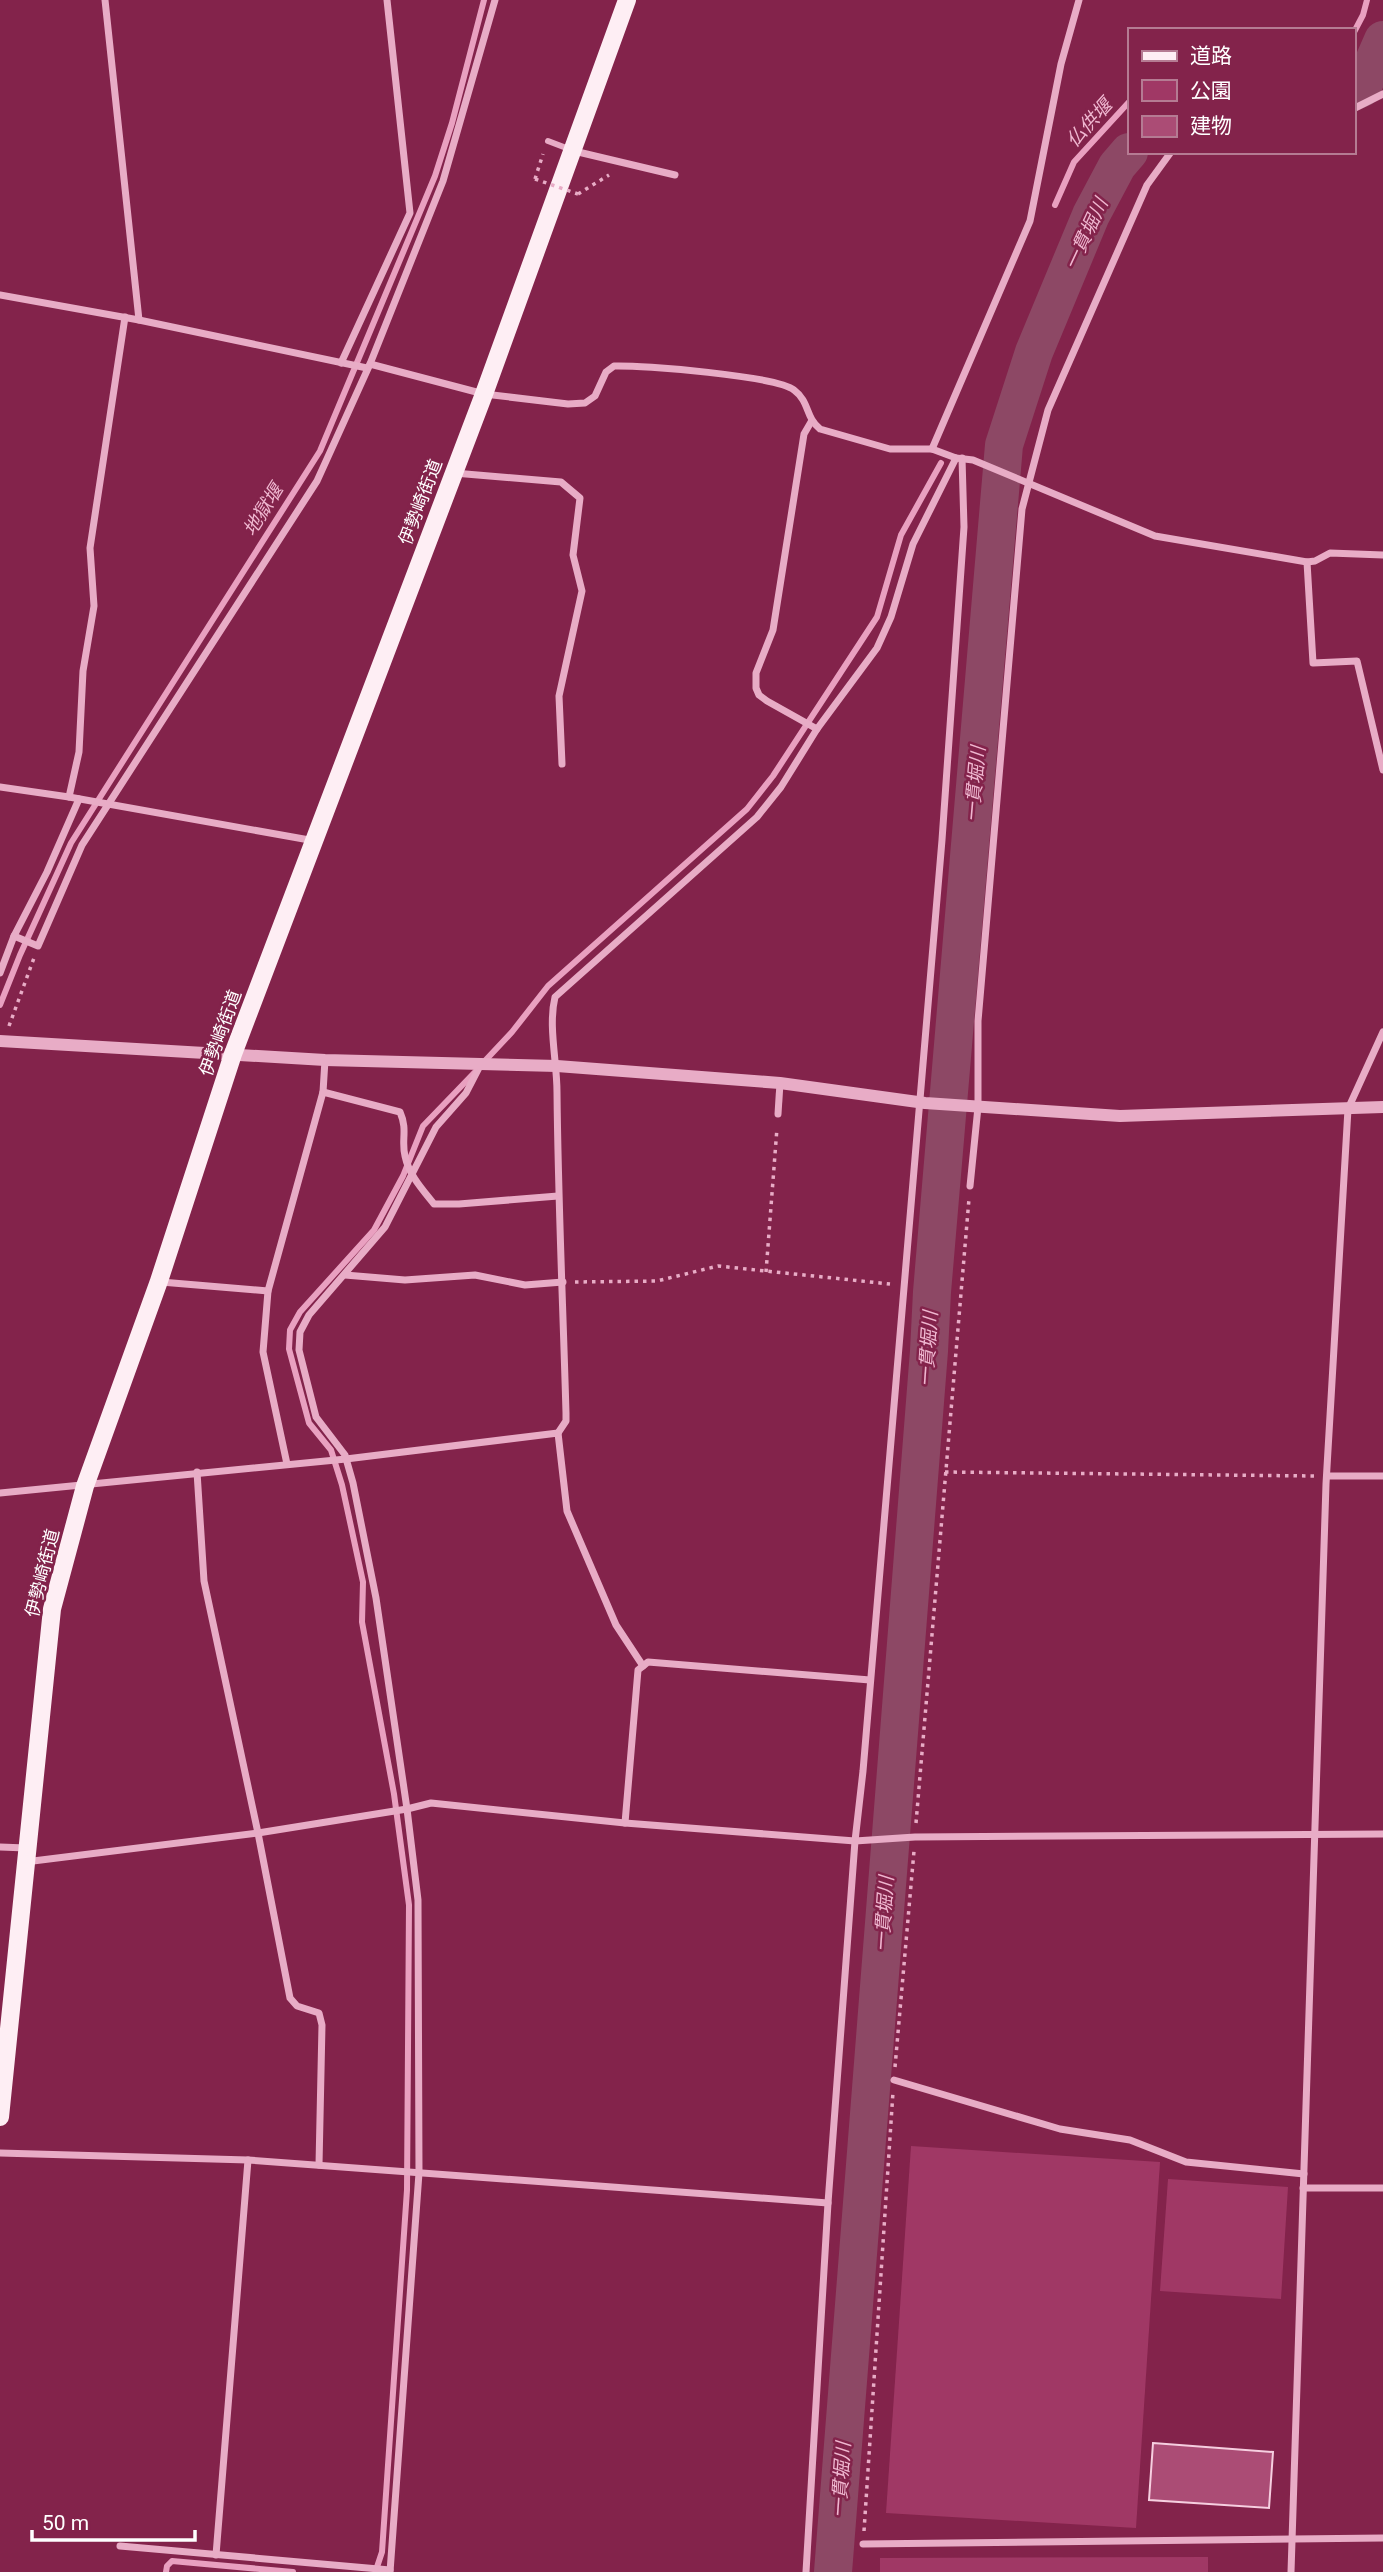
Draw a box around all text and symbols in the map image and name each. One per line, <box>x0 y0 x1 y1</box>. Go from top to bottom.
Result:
legend <box>1128 28 1355 154</box>
text: 道路 <box>1190 44 1232 68</box>
text: 公園 <box>1190 79 1232 103</box>
water label: 仏供堰 <box>1061 92 1119 152</box>
text: 建物 <box>1190 114 1232 138</box>
water label: 一貫堀川 <box>1060 193 1113 273</box>
street label: 伊勢崎街道 <box>394 456 446 548</box>
water label: 地獄堰 <box>238 477 289 540</box>
water label: 一貫堀川 <box>960 743 990 823</box>
street label: 伊勢崎街道 <box>195 987 245 1079</box>
water label: 一貫堀川 <box>914 1308 942 1388</box>
street label: 伊勢崎街道 <box>21 1527 63 1619</box>
water label: 一貫堀川 <box>870 1873 898 1953</box>
water label: 一貫堀川 <box>827 2439 855 2519</box>
scale bar <box>32 2498 194 2542</box>
text: 50 m <box>42 2511 89 2535</box>

